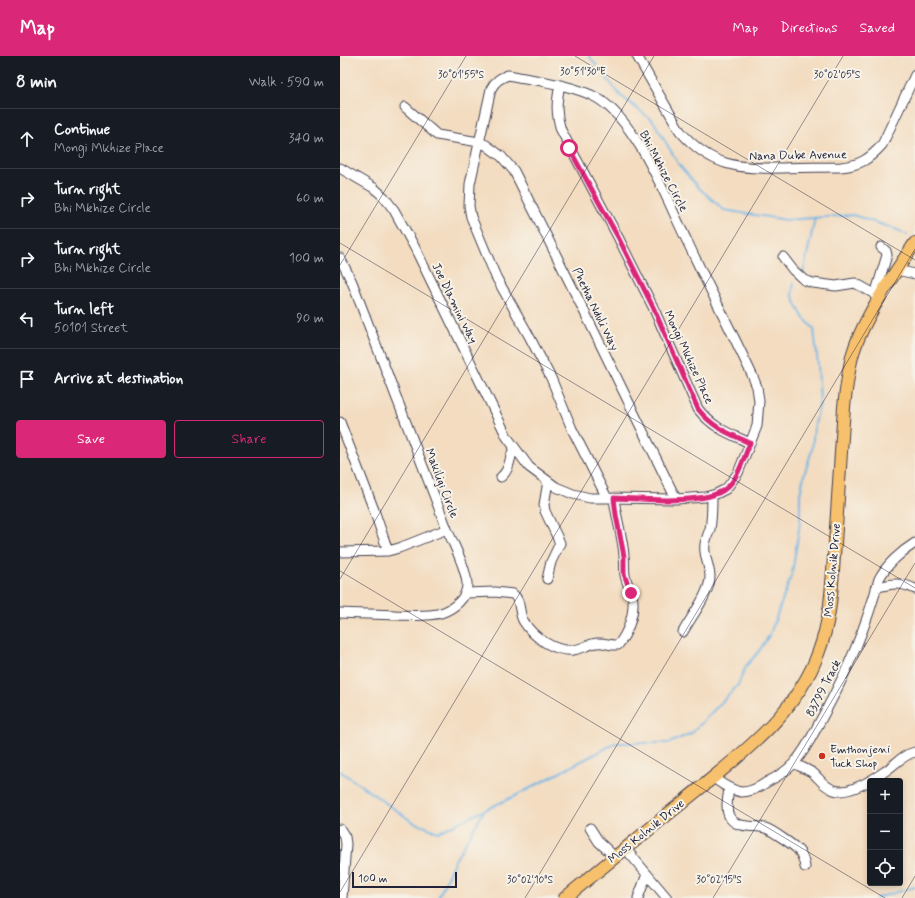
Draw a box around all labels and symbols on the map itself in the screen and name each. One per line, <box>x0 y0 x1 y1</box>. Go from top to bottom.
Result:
text: 30°51'30"E <box>560 65 606 79</box>
text: 30°01'55"S <box>438 68 485 82</box>
text: 30°02'05"S <box>814 68 861 82</box>
street label: Bhi Mkhize Circle <box>635 128 691 215</box>
route start <box>560 139 578 157</box>
street label: Nana Dube Avenue <box>749 147 847 165</box>
street label: Joe Dlamini Way <box>428 260 481 347</box>
street label: Phetha Nduli Way <box>568 265 622 354</box>
street label: Mongi Mkhize Place <box>659 308 717 407</box>
street label: Makiligi Circle <box>420 446 462 521</box>
street label: Moss Kolnik Drive <box>821 523 845 618</box>
route end <box>622 584 640 602</box>
street label: 83799 Track <box>803 657 845 720</box>
place label: Emthonjeni Tuck Shop <box>830 742 890 772</box>
marker: Emthonjeni Tuck Shop <box>817 751 827 761</box>
street label: Moss Kolnik Drive <box>605 796 688 868</box>
scale bar <box>352 870 457 889</box>
text: 30°02'10"S <box>507 873 553 887</box>
text: 30°02'15"S <box>696 873 742 887</box>

